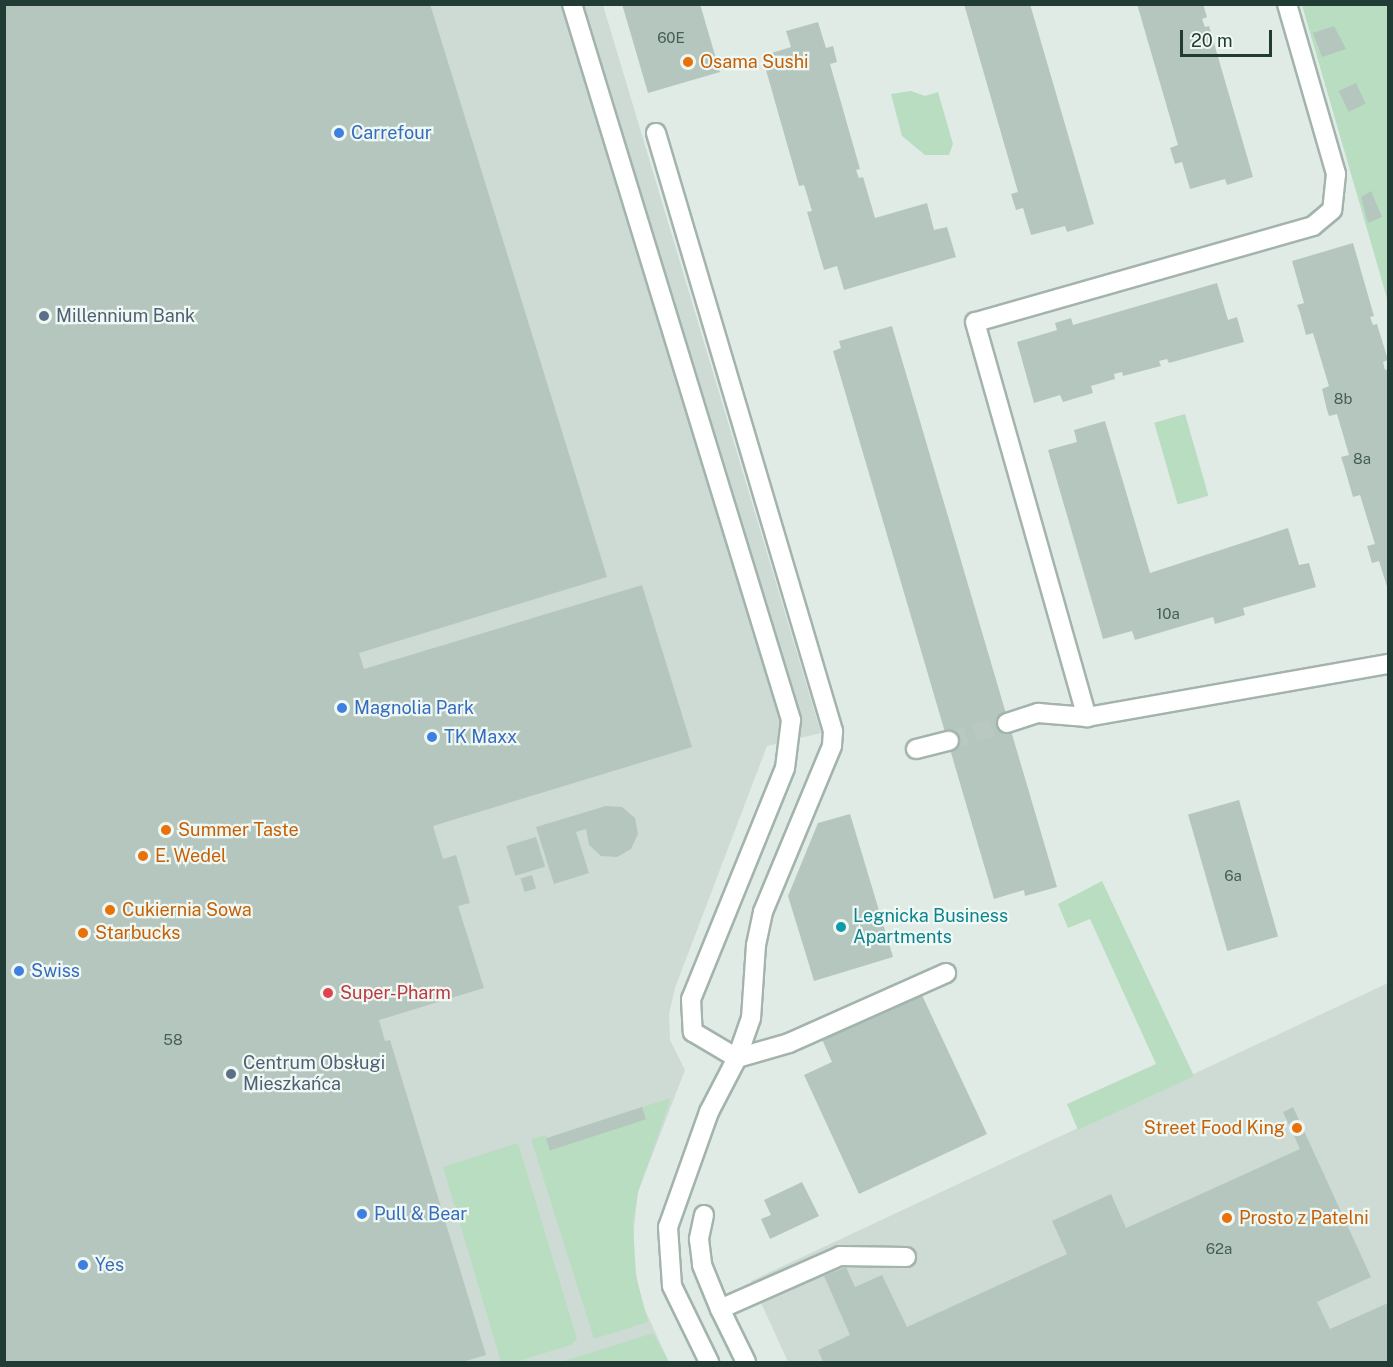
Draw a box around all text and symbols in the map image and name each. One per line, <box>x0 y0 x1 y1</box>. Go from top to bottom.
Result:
scale bar <box>1183 18 1274 56</box>
house number: 60E <box>657 29 685 47</box>
text: 20 m <box>1191 30 1233 51</box>
place label: Osama Sushi <box>700 51 809 73</box>
marker: Osama Sushi <box>681 55 695 69</box>
place label: Carrefour <box>351 122 432 144</box>
marker: Carrefour <box>332 126 346 140</box>
place label: Millennium Bank <box>56 305 195 327</box>
marker: Millennium Bank <box>37 309 51 323</box>
house number: 8b <box>1334 390 1352 408</box>
house number: 8a <box>1353 450 1371 468</box>
house number: 10a <box>1156 605 1180 623</box>
place label: Magnolia Park <box>354 697 474 719</box>
marker: Magnolia Park <box>335 701 349 715</box>
place label: TK Maxx <box>444 726 517 748</box>
marker: TK Maxx <box>425 730 439 744</box>
place label: Summer Taste <box>178 819 299 841</box>
marker: Summer Taste <box>159 823 173 837</box>
place label: E. Wedel <box>155 845 227 867</box>
marker: E. Wedel <box>136 849 150 863</box>
house number: 6a <box>1224 867 1242 885</box>
place label: Cukiernia Sowa <box>122 899 252 921</box>
marker: Cukiernia Sowa <box>103 903 117 917</box>
place label: Legnicka Business Apartments <box>853 906 1008 948</box>
marker: Legnicka Business Apartments <box>834 920 848 934</box>
place label: Starbucks <box>95 922 180 944</box>
marker: Starbucks <box>76 926 90 940</box>
place label: Swiss <box>31 960 80 982</box>
marker: Swiss <box>12 964 26 978</box>
place label: Super-Pharm <box>340 982 451 1004</box>
marker: Super-Pharm <box>321 986 335 1000</box>
house number: 58 <box>163 1031 183 1049</box>
place label: Centrum Obsługi Mieszkańca <box>243 1053 385 1096</box>
marker: Centrum Obsługi Mieszkańca <box>224 1067 238 1081</box>
place label: Street Food King <box>1144 1117 1285 1139</box>
marker: Street Food King <box>1290 1121 1304 1135</box>
place label: Pull & Bear <box>374 1203 467 1225</box>
marker: Pull & Bear <box>355 1207 369 1221</box>
place label: Prosto z Patelni <box>1239 1207 1369 1229</box>
marker: Prosto z Patelni <box>1220 1211 1234 1225</box>
house number: 62a <box>1206 1240 1232 1258</box>
place label: Yes <box>95 1254 124 1276</box>
marker: Yes <box>76 1258 90 1272</box>

